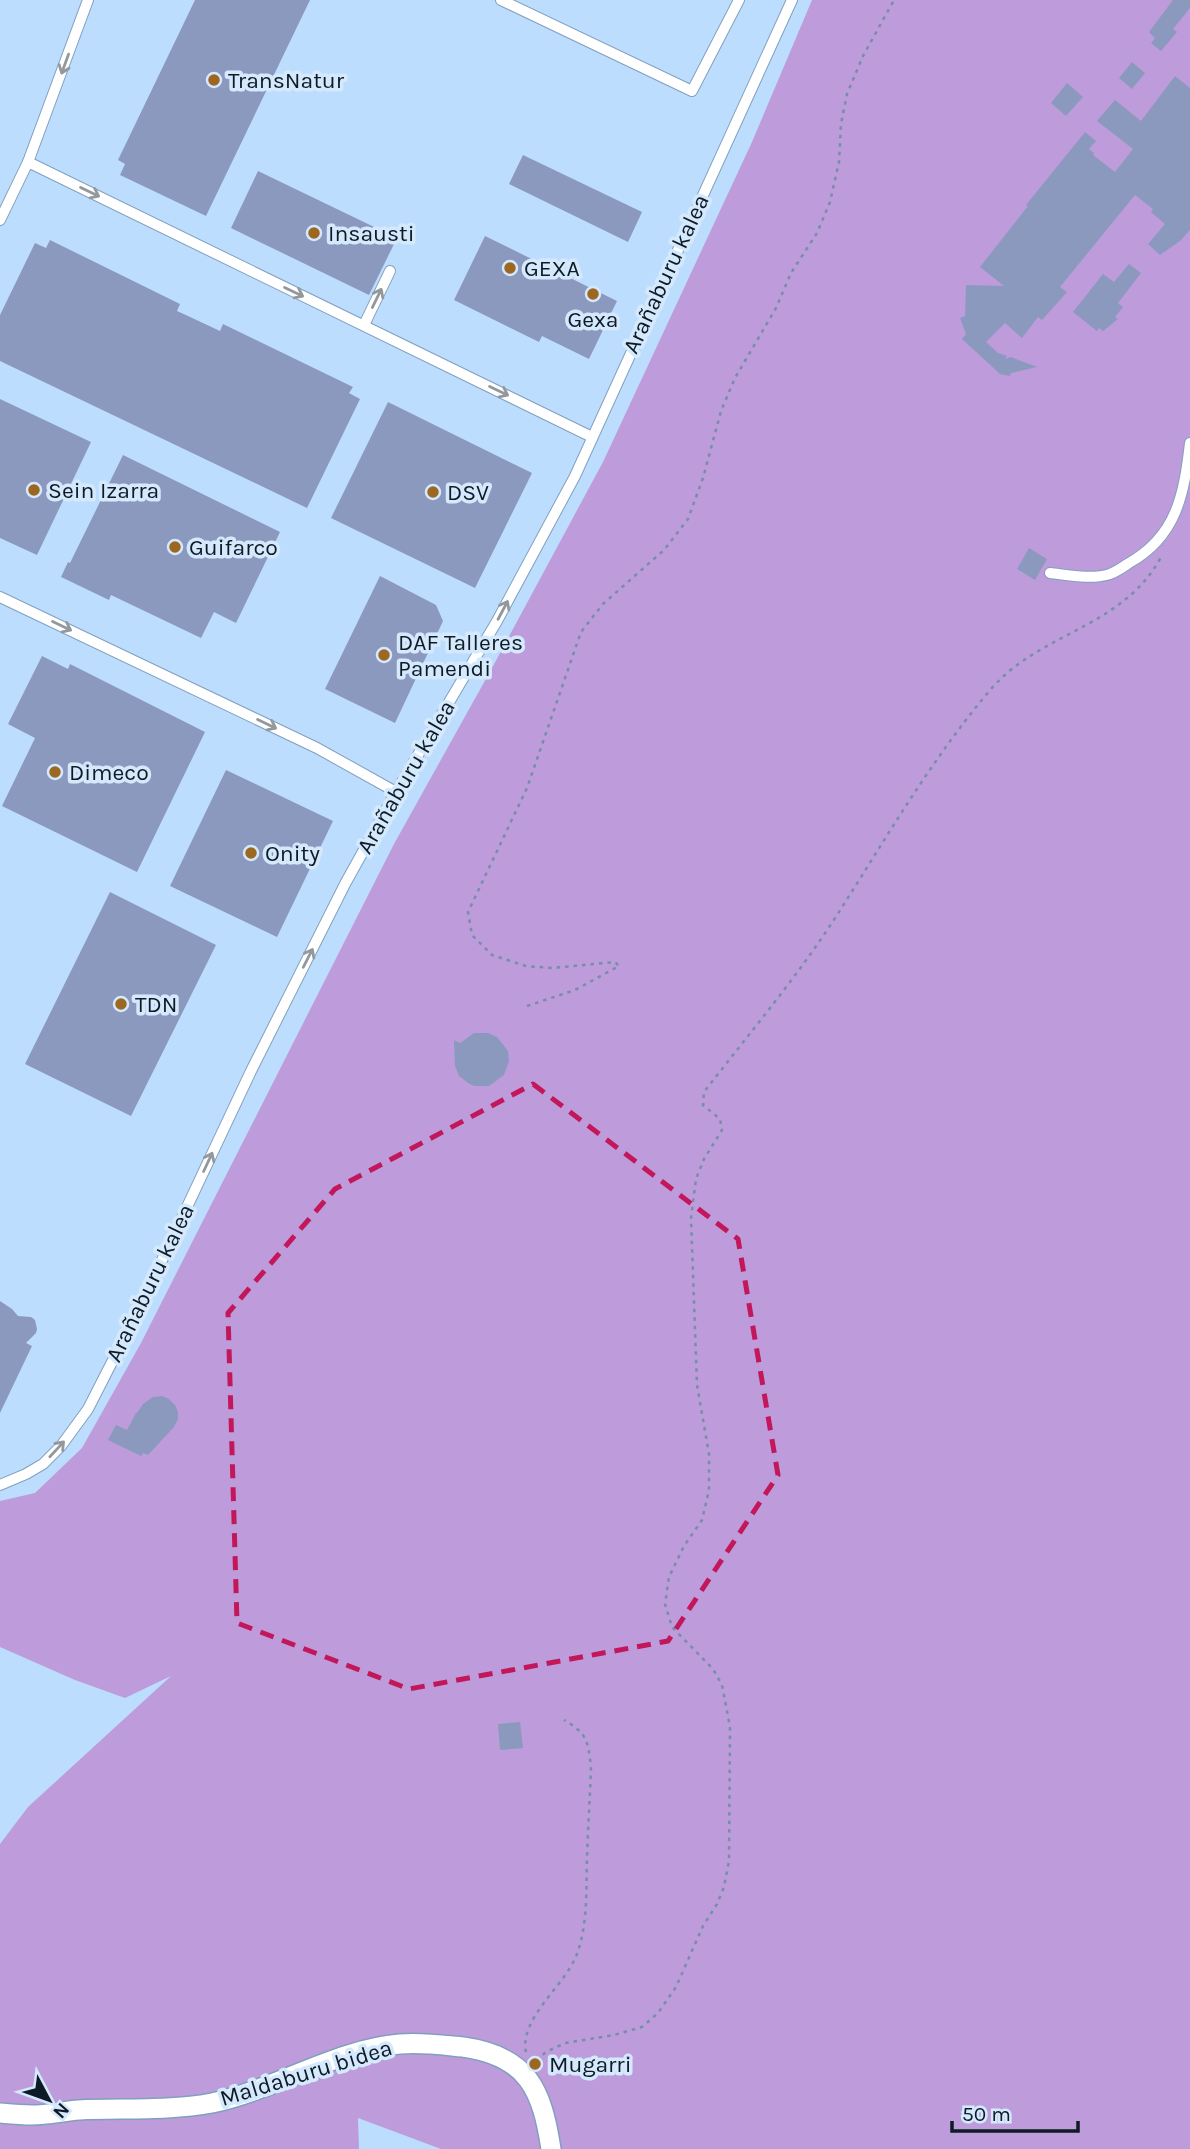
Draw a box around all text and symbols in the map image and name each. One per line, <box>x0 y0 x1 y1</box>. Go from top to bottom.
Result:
one-way arrow <box>58 53 70 75</box>
place label: TransNatur <box>228 67 345 94</box>
marker: TransNatur <box>206 72 222 88</box>
one-way arrow <box>79 186 100 199</box>
street label: Arañaburu kalea <box>617 190 715 358</box>
place label: Insausti <box>328 220 415 247</box>
marker: Insausti <box>306 225 322 241</box>
place label: GEXA <box>524 255 580 282</box>
marker: GEXA <box>502 260 518 276</box>
one-way arrow <box>283 285 304 299</box>
marker: Gexa <box>585 286 601 302</box>
one-way arrow <box>371 288 384 309</box>
place label: Gexa <box>567 306 619 333</box>
one-way arrow <box>488 385 509 398</box>
place label: Sein Izarra <box>48 477 159 504</box>
place label: DSV <box>447 479 489 506</box>
marker: Sein Izarra <box>26 482 42 498</box>
marker: DSV <box>425 484 441 500</box>
place label: Guifarco <box>189 534 278 561</box>
marker: Guifarco <box>167 539 183 555</box>
one-way arrow <box>497 600 510 621</box>
one-way arrow <box>51 621 72 634</box>
place label: DAF Talleres Pamendi <box>398 629 523 682</box>
marker: DAF Talleres Pamendi <box>376 647 392 663</box>
street label: Arañaburu kalea <box>351 696 461 858</box>
one-way arrow <box>256 718 277 732</box>
place label: Dimeco <box>69 759 149 786</box>
marker: Dimeco <box>47 764 63 780</box>
place label: Onity <box>265 840 320 867</box>
marker: Onity <box>243 845 259 861</box>
one-way arrow <box>301 948 315 969</box>
place label: TDN <box>135 991 177 1018</box>
marker: TDN <box>113 996 129 1012</box>
one-way arrow <box>202 1152 215 1173</box>
street label: Arañaburu kalea <box>100 1200 200 1366</box>
one-way arrow <box>48 1441 65 1458</box>
street label: Maldaburu bidea <box>217 2034 395 2112</box>
place label: Mugarri <box>549 2051 632 2078</box>
marker: Mugarri <box>527 2056 543 2072</box>
north arrow <box>14 2065 84 2135</box>
scale bar <box>952 2090 1078 2134</box>
text: N <box>48 2098 74 2123</box>
text: 50 m <box>962 2102 1011 2126</box>

